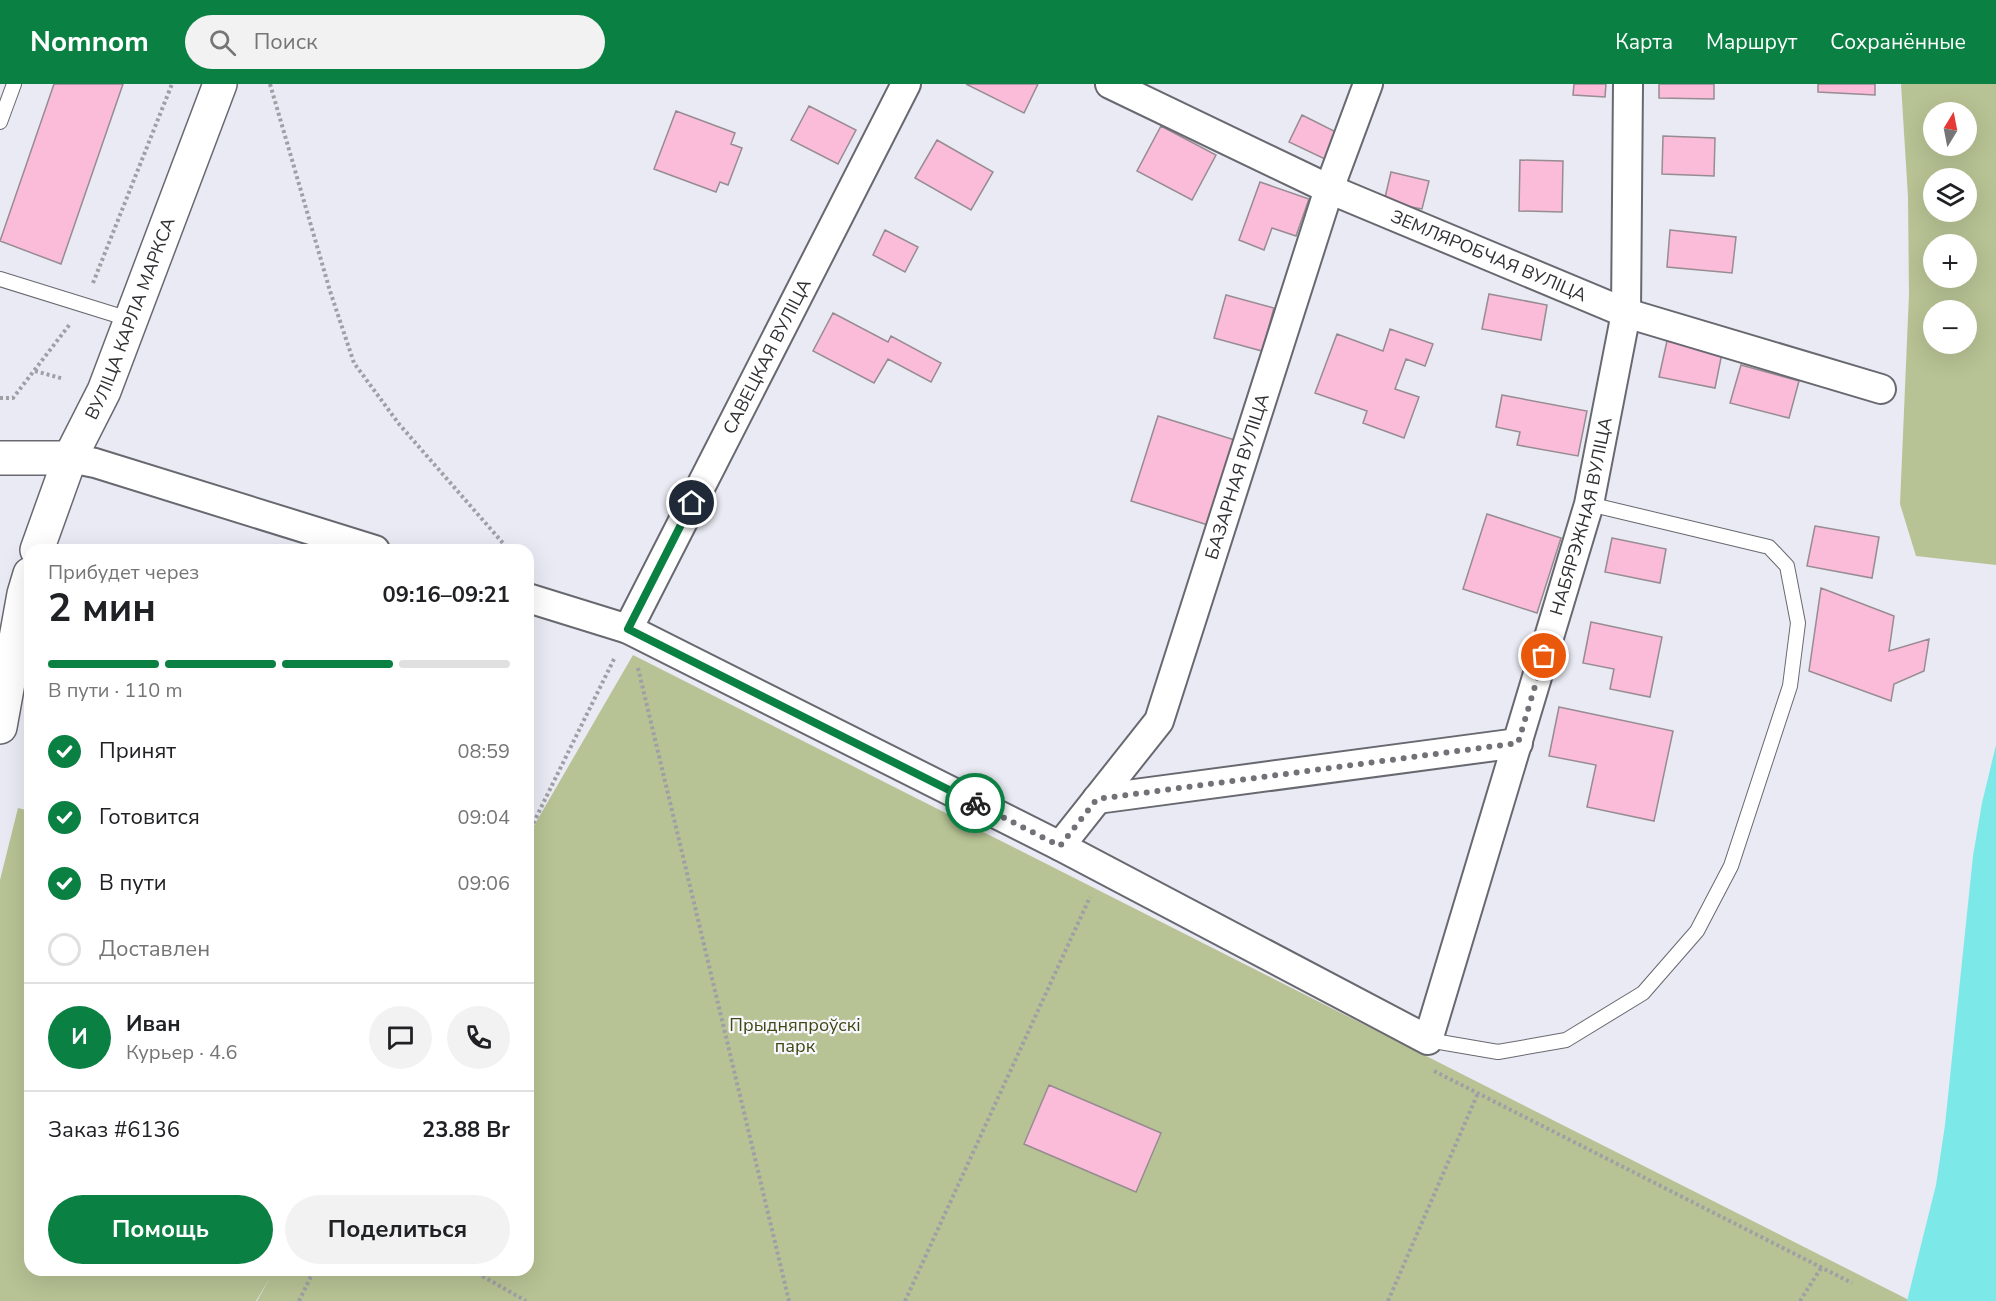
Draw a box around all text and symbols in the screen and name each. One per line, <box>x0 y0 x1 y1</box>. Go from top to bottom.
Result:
search box <box>185 15 605 69</box>
text: Nomnom <box>30 23 149 61</box>
icon: search <box>206 26 239 59</box>
text: Поиск <box>254 27 318 57</box>
text: Карта <box>1615 28 1673 56</box>
text: Маршрут <box>1706 28 1797 56</box>
text: Сохранённые <box>1830 28 1966 56</box>
north arrow <box>1923 102 1977 156</box>
map controls <box>1923 102 1977 354</box>
button: layers <box>1923 168 1977 222</box>
street label: ЗЕМЛЯРОБЧАЯ ВУЛІЦА <box>1387 204 1590 307</box>
street label: ВУЛІЦА КАРЛА МАРКСА <box>79 214 181 424</box>
button: + <box>1923 234 1977 288</box>
street label: САВЕЦКАЯ ВУЛІЦА <box>717 275 817 438</box>
button: − <box>1923 300 1977 354</box>
street label: БАЗАРНАЯ ВУЛІЦА <box>1199 391 1275 563</box>
street label: НАБЯРЭЖНАЯ ВУЛІЦА <box>1544 415 1618 618</box>
pin <box>666 477 717 528</box>
icon: home <box>675 486 708 519</box>
text: Прибудет через <box>48 559 199 586</box>
text: 09:16–09:21 <box>382 580 510 610</box>
text: 2 мин <box>48 582 156 635</box>
pin <box>1518 630 1569 681</box>
icon: bag <box>1527 639 1560 672</box>
text: В пути · 110 m <box>48 677 183 704</box>
icon: check <box>48 735 81 768</box>
text: Принят <box>99 736 176 766</box>
text: 08:59 <box>457 738 510 765</box>
courier <box>945 773 1005 833</box>
icon: bike <box>959 787 992 820</box>
icon: check <box>48 801 81 834</box>
text: Готовится <box>99 802 200 832</box>
text: 09:04 <box>457 804 510 831</box>
icon: check <box>48 867 81 900</box>
text: В пути <box>99 868 167 898</box>
text: 09:06 <box>457 870 510 897</box>
text: Доставлен <box>99 934 210 964</box>
button: chat <box>369 1006 432 1069</box>
button: phone <box>447 1006 510 1069</box>
text: Иван <box>126 1009 181 1039</box>
park label: Прыдняпроўскі парк <box>729 1013 861 1058</box>
text: И <box>71 1022 88 1052</box>
text: Курьер · 4.6 <box>126 1039 238 1066</box>
text: Заказ #6136 <box>48 1115 180 1145</box>
text: 23.88 Br <box>422 1115 510 1145</box>
button: Помощь <box>48 1195 273 1264</box>
button: Поделиться <box>285 1195 510 1264</box>

